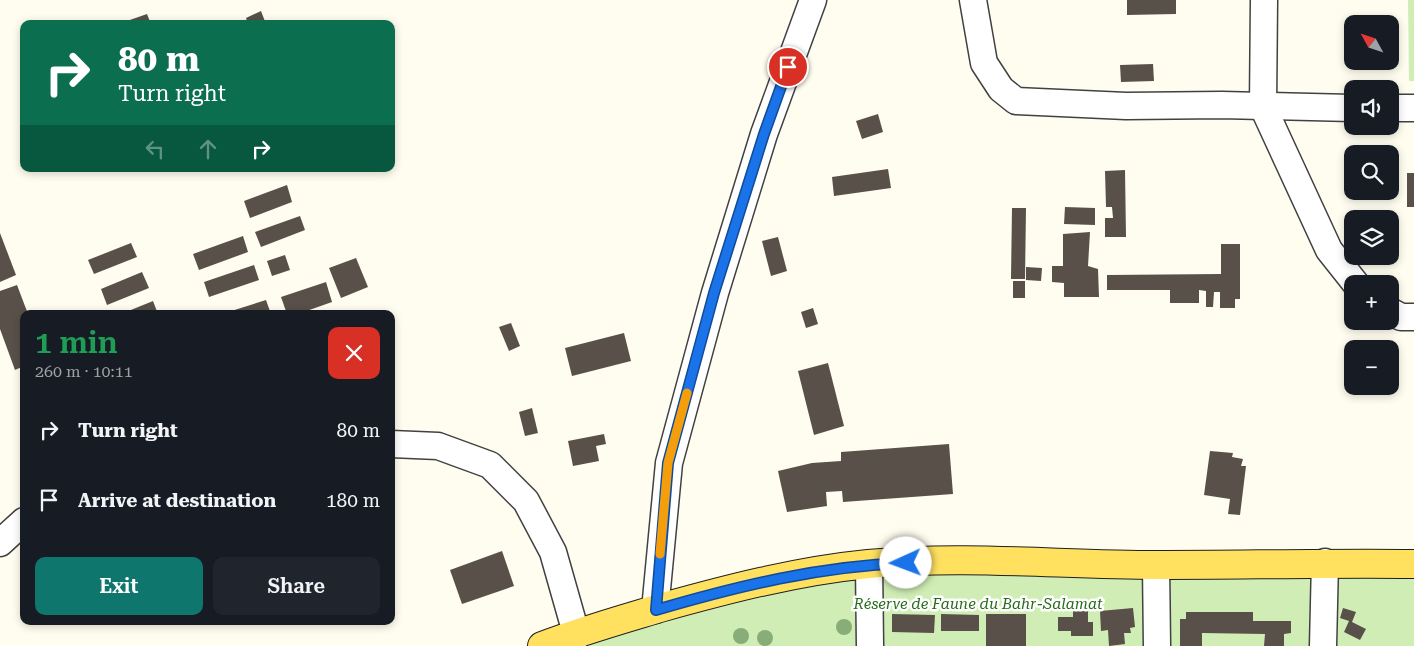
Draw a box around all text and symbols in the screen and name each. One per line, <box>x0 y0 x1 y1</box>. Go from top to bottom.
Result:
north arrow <box>1344 15 1399 70</box>
map controls <box>1344 15 1399 395</box>
text: 80 m <box>118 39 200 80</box>
icon: right <box>35 40 100 105</box>
pin <box>767 46 809 88</box>
icon: arrive <box>774 53 802 81</box>
button: sound <box>1344 80 1399 135</box>
text: Turn right <box>118 81 226 106</box>
icon: left <box>141 135 169 163</box>
icon: ahead <box>194 135 222 163</box>
icon: right <box>247 135 275 163</box>
button: search <box>1344 145 1399 200</box>
button: layers <box>1344 210 1399 265</box>
button: + <box>1344 275 1399 330</box>
text: 1 min <box>35 325 118 360</box>
button: close <box>328 327 380 379</box>
button: − <box>1344 340 1399 395</box>
text: 260 m · 10:11 <box>35 362 133 381</box>
icon: right <box>35 416 63 444</box>
text: Turn right <box>78 419 178 442</box>
text: 80 m <box>337 419 380 442</box>
icon: arrive <box>35 486 63 514</box>
text: Arrive at destination <box>78 489 276 512</box>
text: 180 m <box>326 489 380 512</box>
position arrow <box>879 536 931 588</box>
button: Exit <box>35 557 203 615</box>
button: Share <box>213 557 380 615</box>
park label: Réserve de Faune du Bahr-Salamat <box>852 595 1103 613</box>

